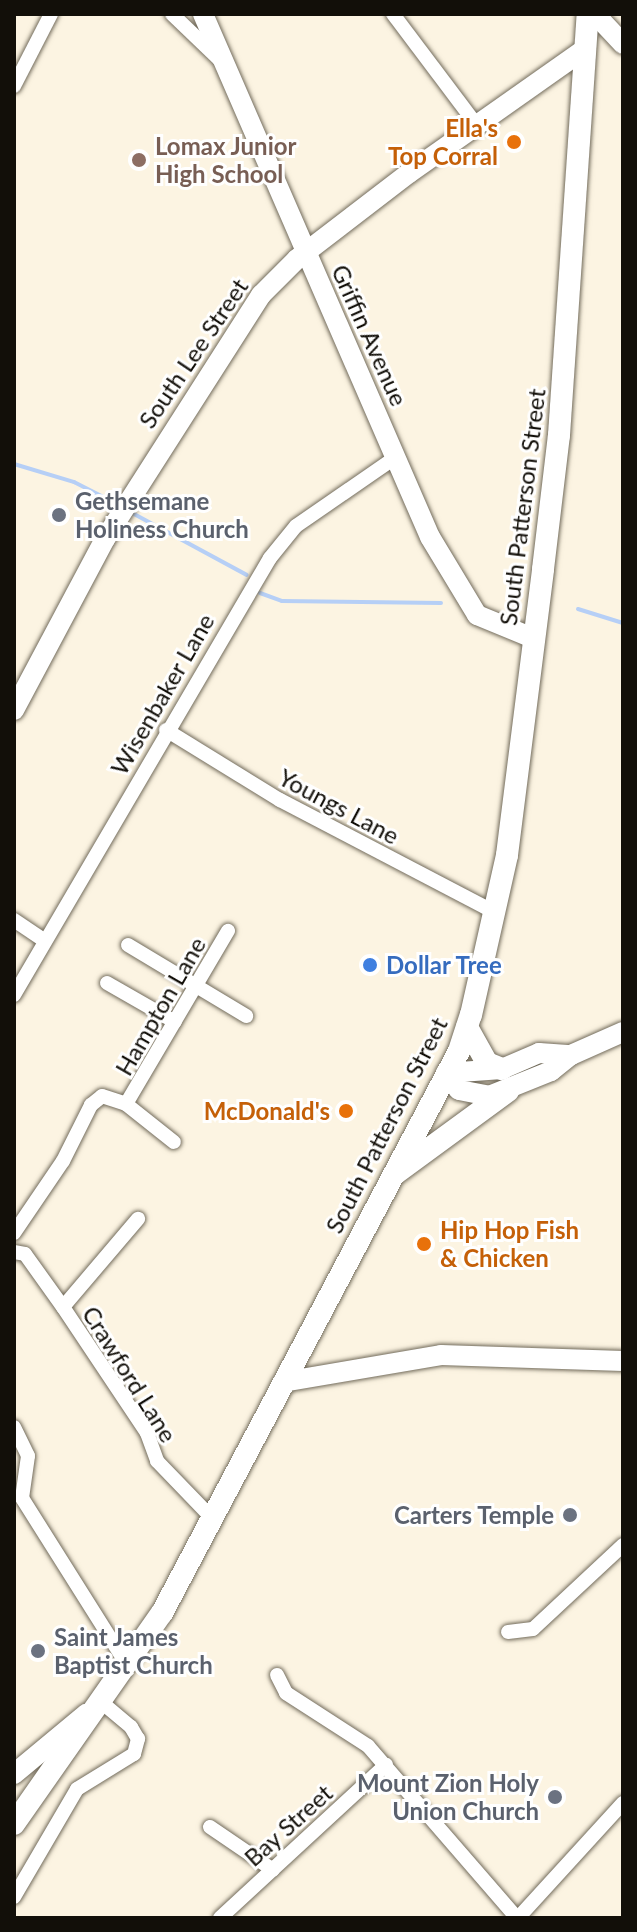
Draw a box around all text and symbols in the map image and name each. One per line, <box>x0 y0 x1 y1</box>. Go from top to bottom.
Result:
place label: Ella's Top Corral <box>388 114 498 170</box>
place label: Lomax Junior High School <box>155 132 297 188</box>
marker: Ella's Top Corral <box>505 133 523 151</box>
marker: Lomax Junior High School <box>130 151 148 169</box>
street label: Griffin Avenue <box>326 260 414 410</box>
street label: South Lee Street <box>132 273 254 433</box>
street label: South Patterson Street <box>493 387 551 627</box>
place label: Gethsemane Holiness Church <box>75 487 249 543</box>
marker: Gethsemane Holiness Church <box>50 506 68 524</box>
street label: Wisenbaker Lane <box>104 608 220 780</box>
street label: Youngs Lane <box>274 762 404 850</box>
street label: Hampton Lane <box>109 932 211 1080</box>
place label: Dollar Tree <box>386 951 503 979</box>
marker: Dollar Tree <box>361 956 379 974</box>
street label: South Patterson Street <box>319 1012 453 1238</box>
place label: McDonald's <box>204 1097 330 1125</box>
marker: McDonald's <box>337 1102 355 1120</box>
place label: Hip Hop Fish & Chicken <box>440 1216 579 1272</box>
marker: Hip Hop Fish & Chicken <box>415 1235 433 1253</box>
street label: Crawford Lane <box>77 1301 183 1447</box>
place label: Carters Temple <box>393 1501 554 1529</box>
marker: Carters Temple <box>561 1506 579 1524</box>
place label: Saint James Baptist Church <box>54 1623 213 1679</box>
marker: Saint James Baptist Church <box>29 1642 47 1660</box>
place label: Mount Zion Holy Union Church <box>357 1769 539 1825</box>
street label: Bay Street <box>238 1778 338 1872</box>
marker: Mount Zion Holy Union Church <box>546 1788 564 1806</box>

